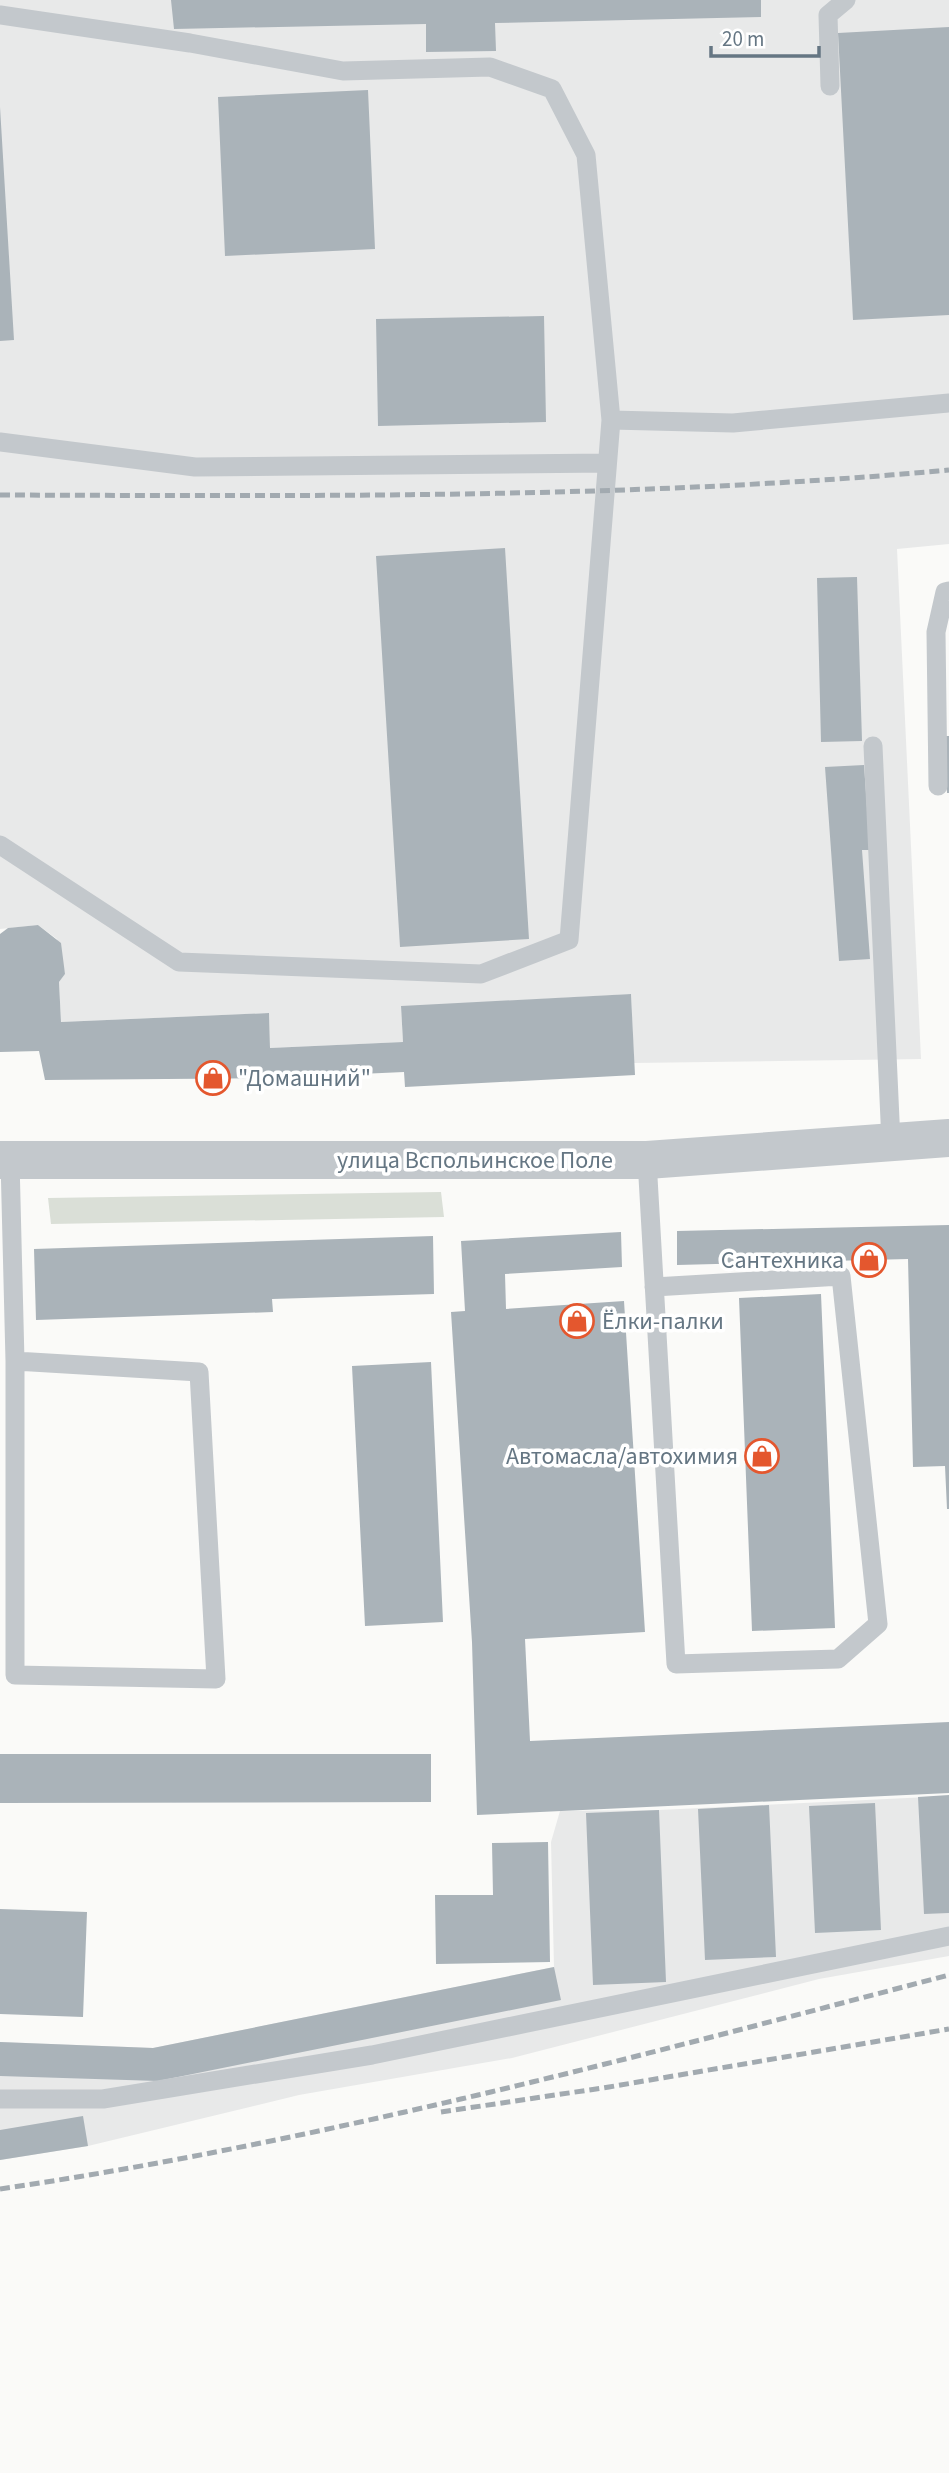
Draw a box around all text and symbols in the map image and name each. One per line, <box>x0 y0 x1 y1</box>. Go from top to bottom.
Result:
scale bar <box>711 14 820 58</box>
text: 20 m <box>722 24 764 54</box>
shop icon: "Домашний" <box>194 1059 232 1097</box>
place label: "Домашний" <box>238 1061 371 1096</box>
street label: улица Вспольинское Поле <box>337 1143 613 1178</box>
shop icon: Сантехника <box>850 1241 888 1279</box>
place label: Сантехника <box>721 1243 844 1278</box>
shop icon: Ёлки-палки <box>558 1302 596 1340</box>
place label: Ёлки-палки <box>602 1304 724 1339</box>
shop icon: Автомасла/автохимия <box>743 1437 781 1475</box>
place label: Автомасла/автохимия <box>506 1439 738 1474</box>

